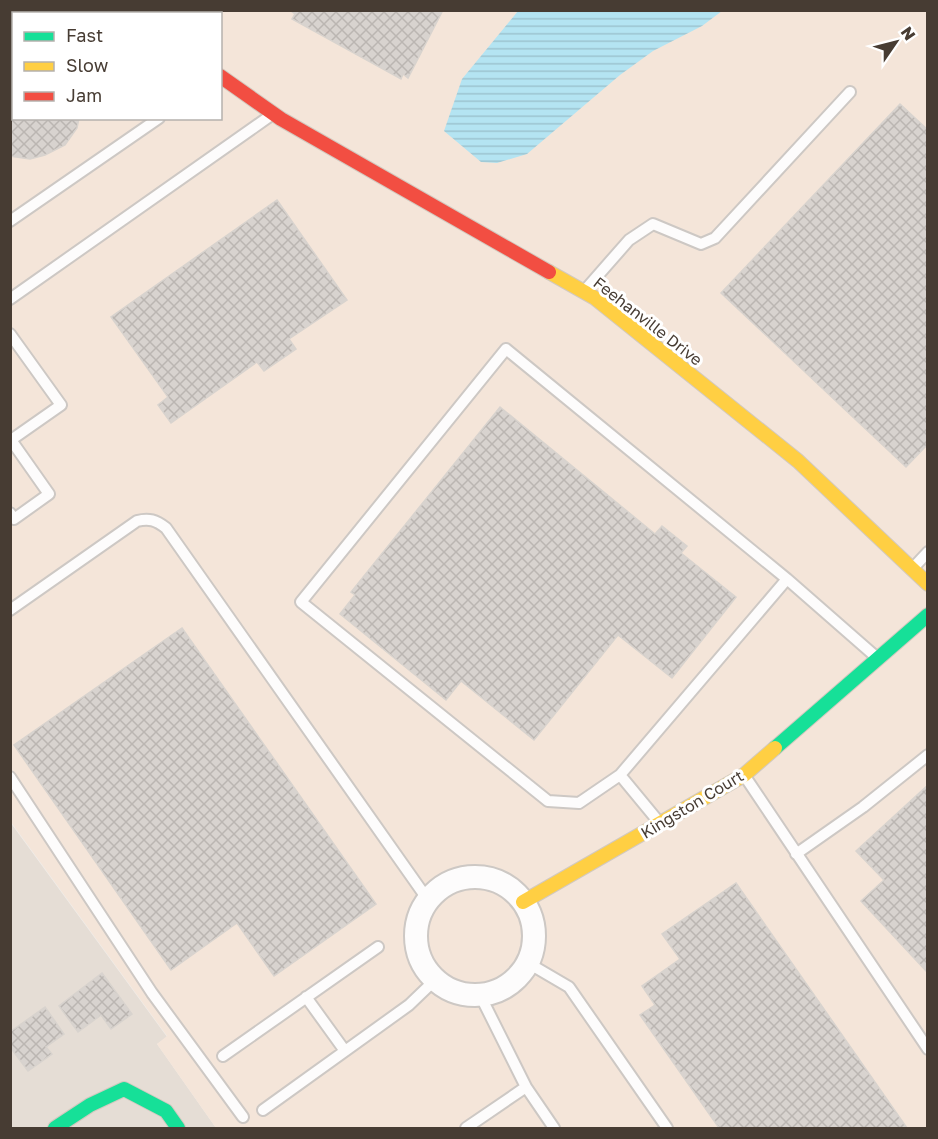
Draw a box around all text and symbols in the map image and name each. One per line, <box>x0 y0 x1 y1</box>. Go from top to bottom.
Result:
legend <box>12 12 222 120</box>
north arrow <box>866 12 926 72</box>
text: N <box>897 23 920 44</box>
text: Fast <box>66 24 103 46</box>
text: Slow <box>66 54 109 76</box>
text: Jam <box>66 84 102 106</box>
street label: Feehanville Drive <box>590 272 706 370</box>
street label: Kingston Court <box>637 765 747 843</box>

